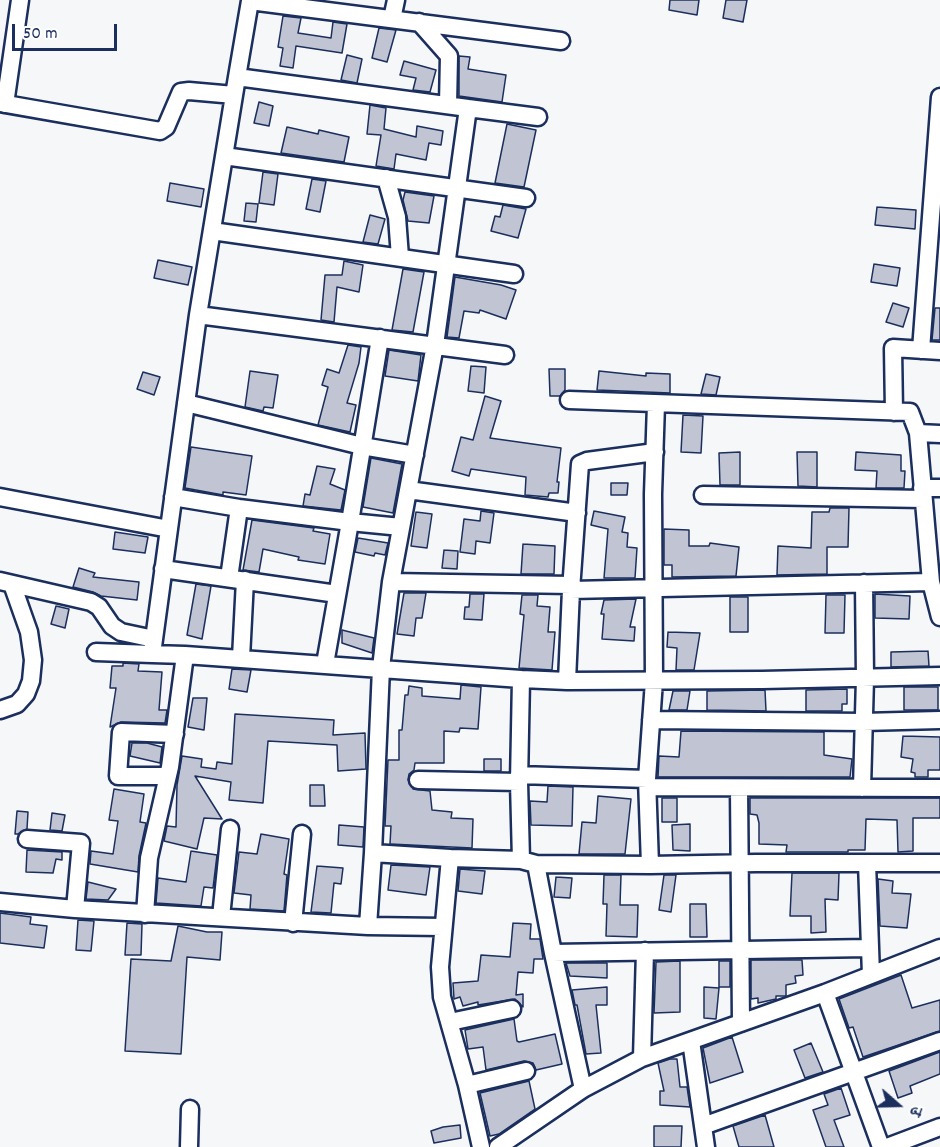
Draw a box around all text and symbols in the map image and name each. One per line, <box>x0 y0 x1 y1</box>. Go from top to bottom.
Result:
scale bar <box>15 12 120 50</box>
text: 50 m <box>23 22 58 47</box>
north arrow <box>868 1075 928 1135</box>
text: उ <box>903 1103 928 1120</box>

